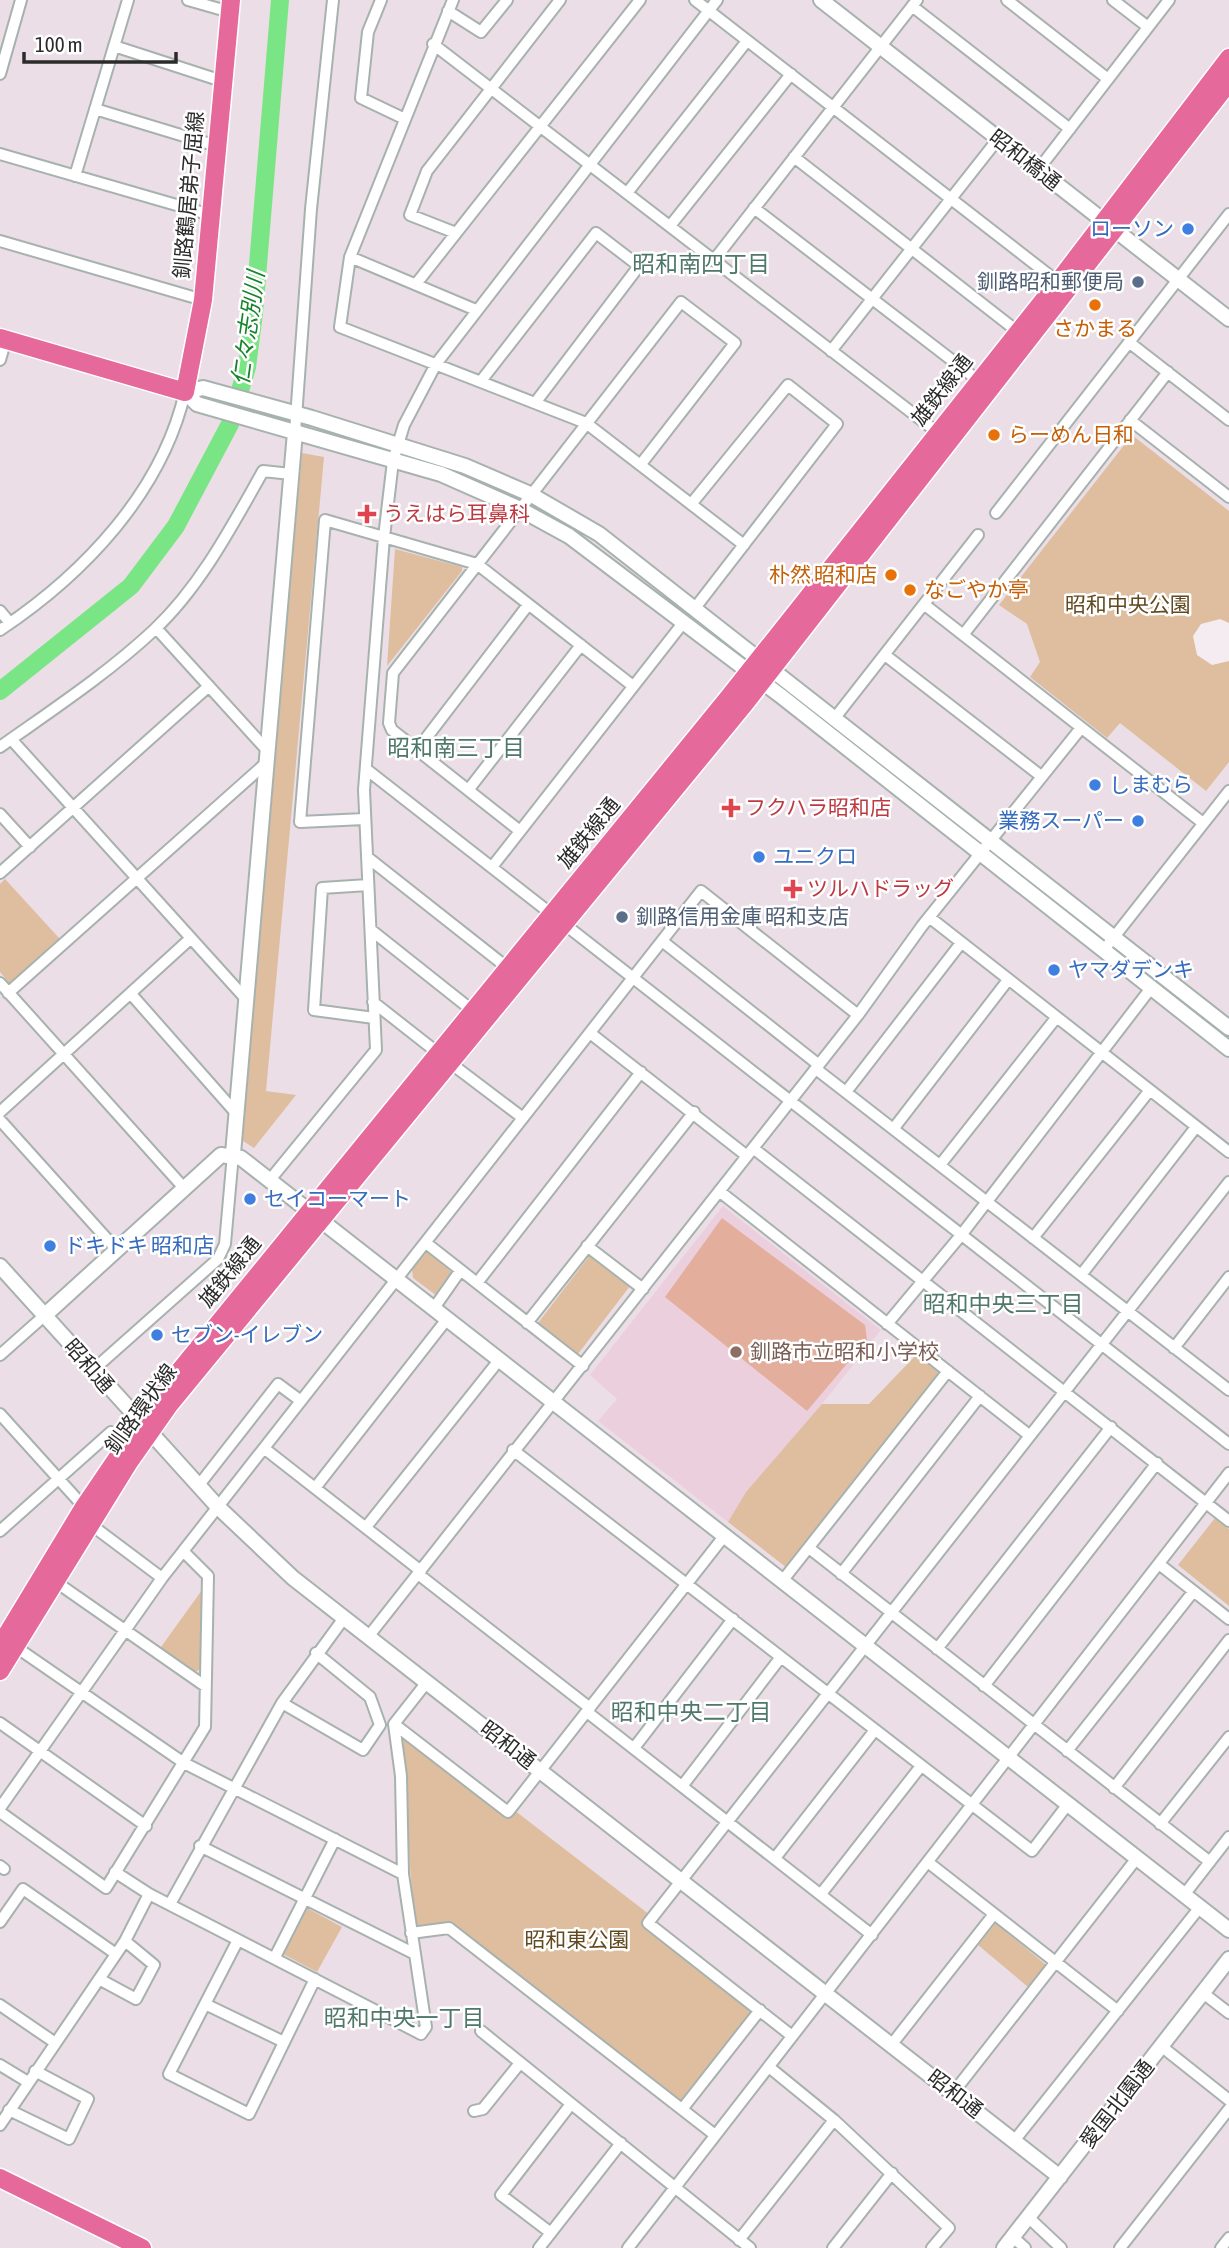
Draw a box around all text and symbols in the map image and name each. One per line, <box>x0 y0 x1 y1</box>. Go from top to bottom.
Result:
scale bar <box>24 21 177 65</box>
text: 100 m <box>35 32 83 56</box>
street label: 釧路鶴居弟子屈線 <box>169 110 207 280</box>
street label: 昭和橋通 <box>985 124 1066 195</box>
place label: ローソン <box>1090 216 1174 240</box>
marker: ローソン <box>1180 221 1196 237</box>
district label: 昭和南四丁目 <box>632 251 770 277</box>
water label: 仁々志別川 <box>227 266 269 387</box>
place label: 釧路昭和郵便局 <box>977 269 1124 293</box>
marker: 釧路昭和郵便局 <box>1130 274 1146 290</box>
marker: さかまる <box>1087 297 1103 313</box>
place label: さかまる <box>1053 316 1137 340</box>
street label: 雄鉄線通 <box>906 349 977 430</box>
place label: らーめん日和 <box>1008 422 1134 446</box>
marker: らーめん日和 <box>986 427 1002 443</box>
place label: うえはら耳鼻科 <box>383 501 530 525</box>
marker: うえはら耳鼻科 <box>357 504 377 524</box>
place label: 朴然 昭和店 <box>769 562 877 586</box>
marker: 朴然 昭和店 <box>883 567 899 583</box>
place label: なごやか亭 <box>924 577 1029 601</box>
marker: なごやか亭 <box>902 582 918 598</box>
park label: 昭和中央公園 <box>1065 592 1191 616</box>
district label: 昭和南三丁目 <box>387 735 525 761</box>
place label: しまむら <box>1109 772 1193 796</box>
marker: しまむら <box>1087 777 1103 793</box>
street label: 雄鉄線通 <box>552 792 624 873</box>
place label: フクハラ昭和店 <box>745 795 891 819</box>
marker: フクハラ昭和店 <box>723 800 739 816</box>
place label: 業務スーパー <box>998 808 1124 832</box>
marker: 業務スーパー <box>1130 813 1146 829</box>
place label: ユニクロ <box>773 844 857 868</box>
marker: ユニクロ <box>751 849 767 865</box>
place label: ツルハドラッグ <box>807 876 954 900</box>
marker: ツルハドラッグ <box>785 881 801 897</box>
place label: 釧路信用金庫 昭和支店 <box>636 904 849 928</box>
marker: 釧路信用金庫 昭和支店 <box>614 909 630 925</box>
place label: ヤマダデンキ <box>1068 957 1194 981</box>
marker: ヤマダデンキ <box>1046 962 1062 978</box>
place label: セイコーマート <box>264 1186 411 1210</box>
marker: セイコーマート <box>242 1191 258 1207</box>
street label: 雄鉄線通 <box>193 1231 265 1312</box>
place label: ドキドキ 昭和店 <box>64 1233 214 1257</box>
marker: ドキドキ 昭和店 <box>42 1238 58 1254</box>
district label: 昭和中央三丁目 <box>923 1291 1084 1317</box>
place label: セブン-イレブン <box>171 1322 323 1346</box>
marker: セブン-イレブン <box>149 1327 165 1343</box>
street label: 昭和通 <box>60 1334 119 1397</box>
place label: 釧路市立昭和小学校 <box>750 1339 939 1363</box>
marker: 釧路市立昭和小学校 <box>728 1344 744 1360</box>
street label: 釧路環状線 <box>100 1359 181 1458</box>
district label: 昭和中央二丁目 <box>611 1699 772 1725</box>
street label: 昭和通 <box>476 1715 541 1773</box>
park label: 昭和東公園 <box>525 1927 630 1951</box>
district label: 昭和中央一丁目 <box>324 2005 485 2031</box>
street label: 愛国北園通 <box>1074 2055 1158 2152</box>
street label: 昭和通 <box>923 2064 988 2122</box>

